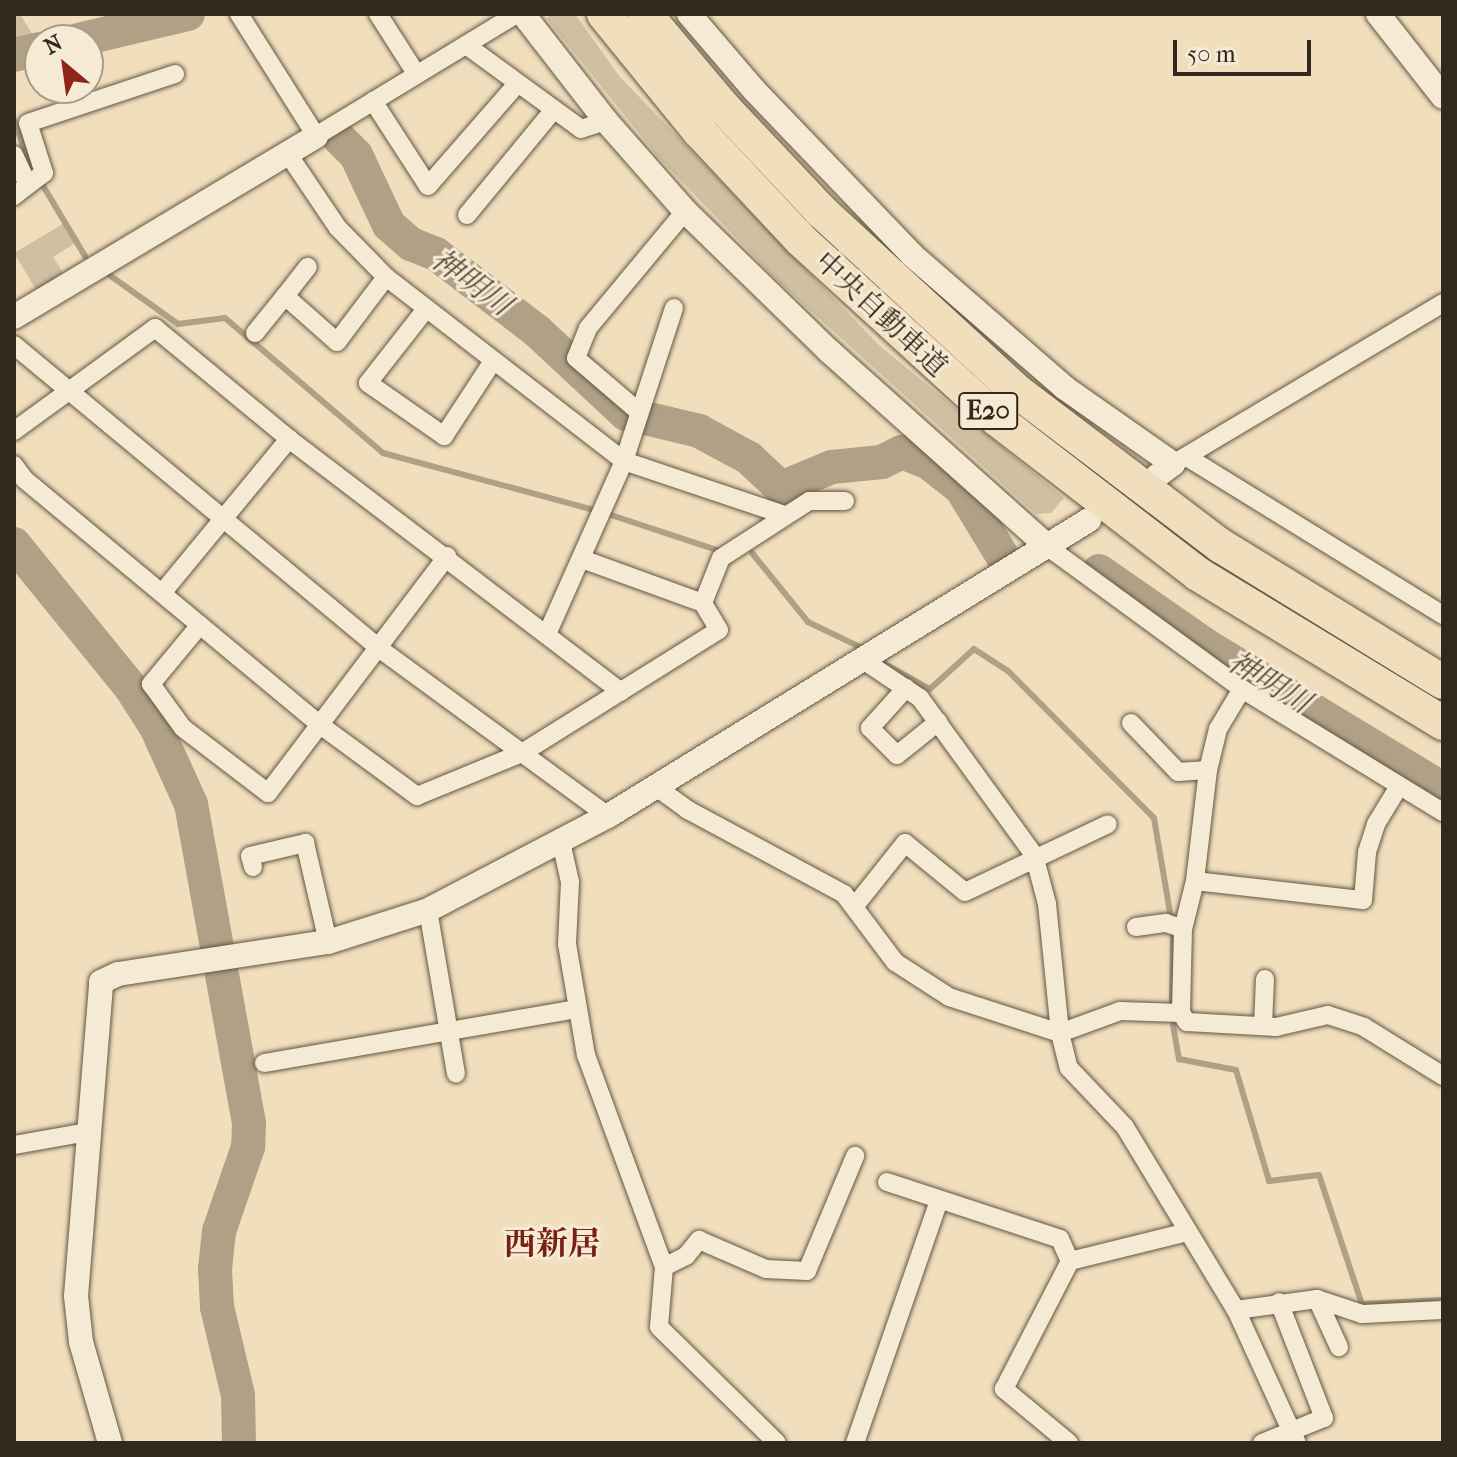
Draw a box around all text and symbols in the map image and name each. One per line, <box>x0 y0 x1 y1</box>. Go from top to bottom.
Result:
north arrow <box>24 24 104 104</box>
scale bar <box>1177 24 1315 74</box>
text: N <box>40 29 67 60</box>
text: 50 m <box>1187 40 1236 68</box>
water label: 神明川 <box>424 242 518 324</box>
street label: 中央自動車道 <box>808 244 954 384</box>
road number: E20 <box>958 389 1018 433</box>
water label: 神明川 <box>1221 644 1317 722</box>
district label: 西新居 <box>504 1225 600 1263</box>

